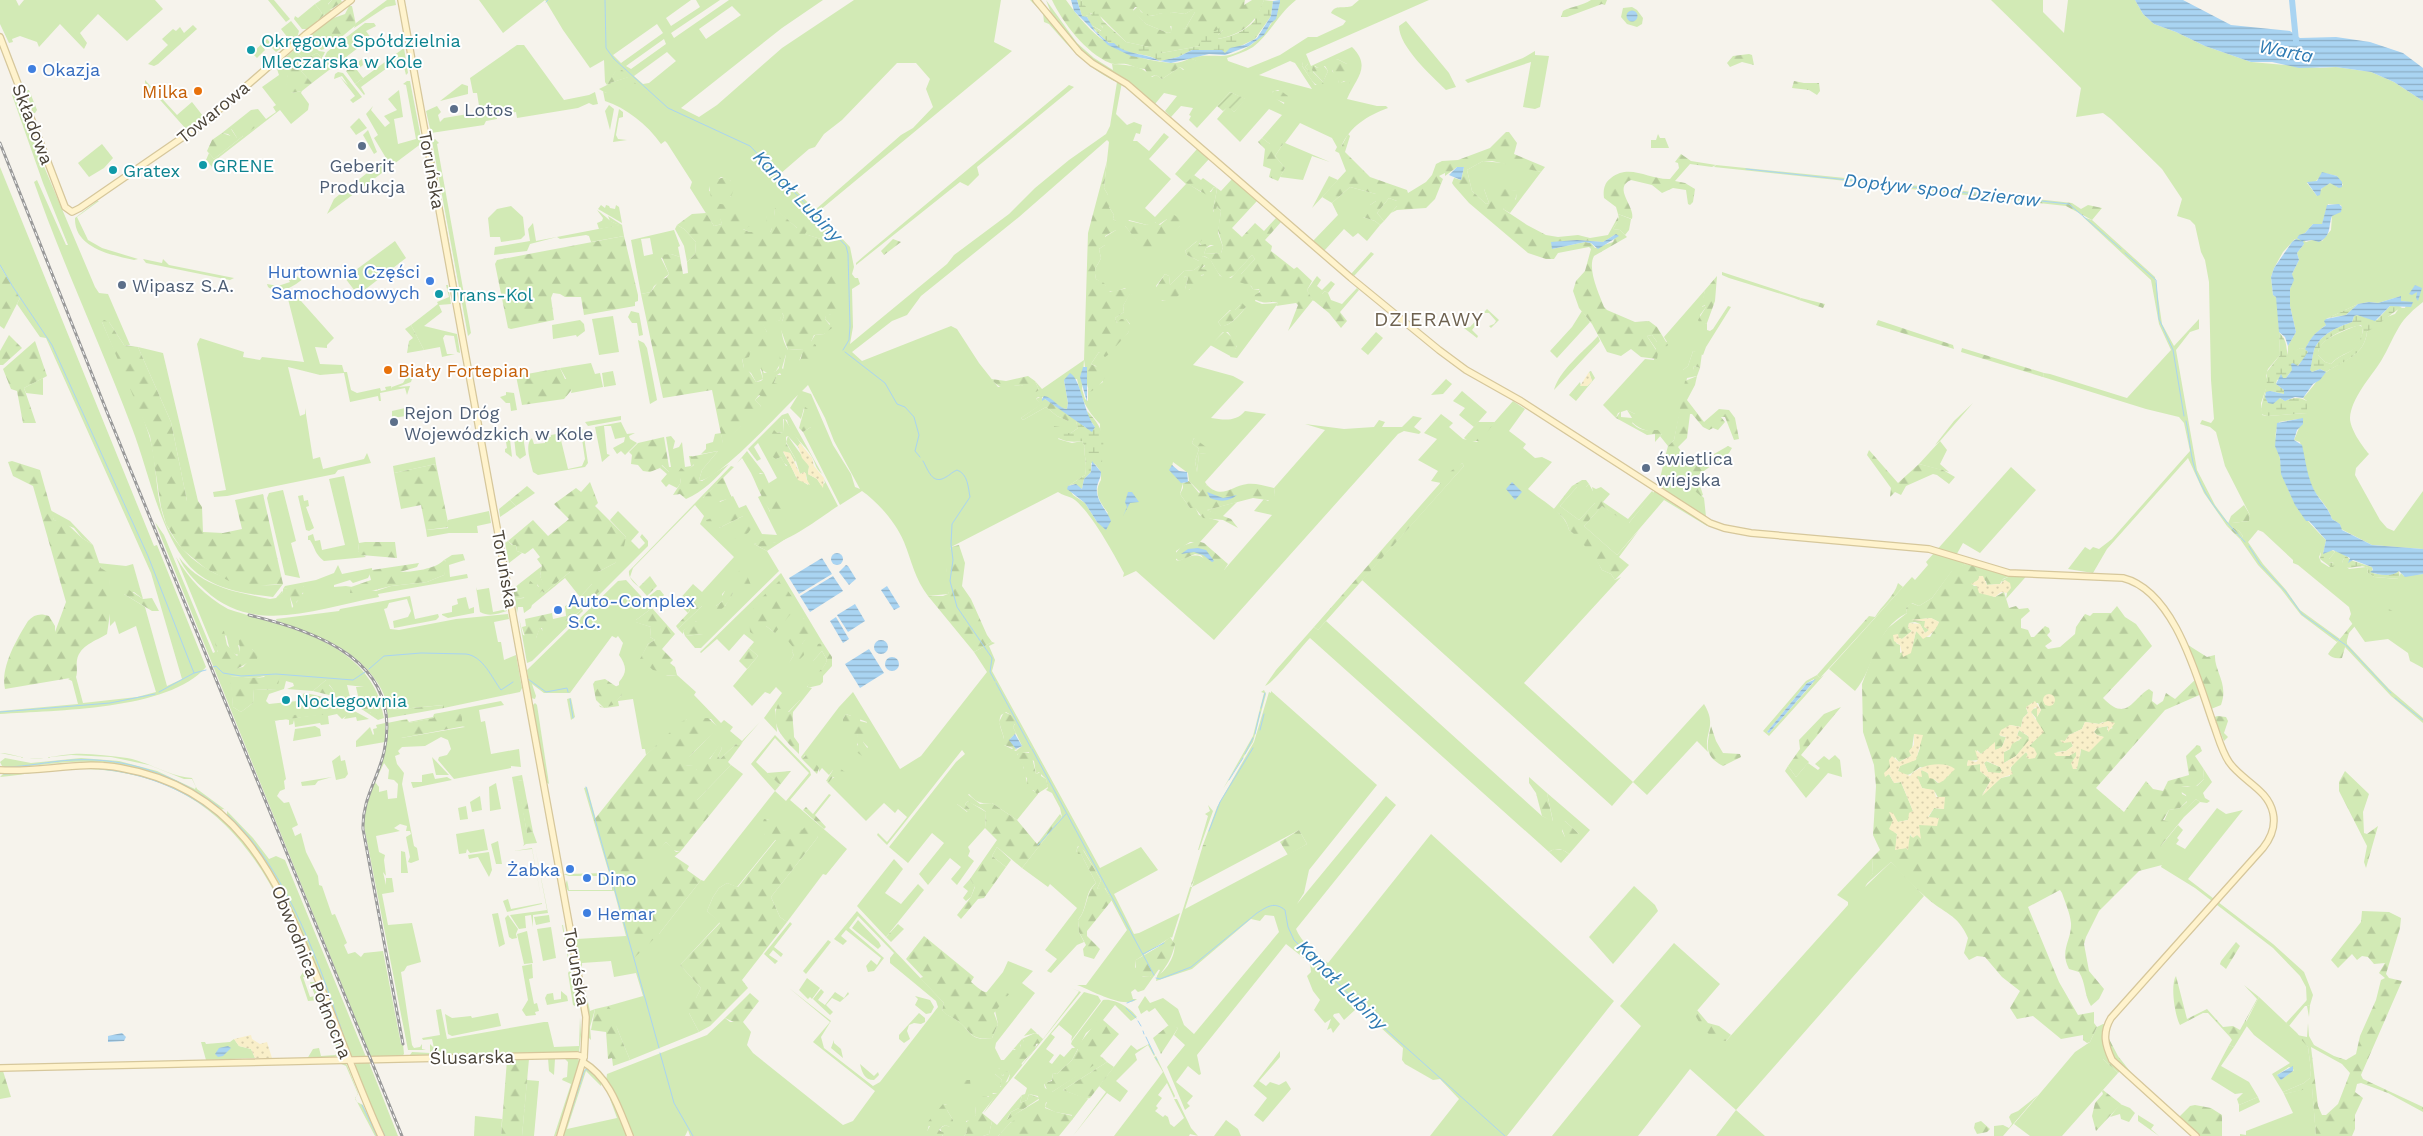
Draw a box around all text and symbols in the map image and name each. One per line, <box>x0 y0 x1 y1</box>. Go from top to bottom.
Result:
place label: Okręgowa Spółdzielnia Mleczarska w Kole <box>261 30 461 72</box>
water label: Warta <box>2257 34 2316 68</box>
marker: Okręgowa Spółdzielnia Mleczarska w Kole <box>245 44 257 56</box>
place label: Okazja <box>42 59 100 80</box>
marker: Okazja <box>26 63 38 75</box>
street label: Towarowa <box>173 76 253 148</box>
street label: Składowa <box>8 81 58 167</box>
place label: Milka <box>142 81 188 102</box>
marker: Milka <box>192 85 204 97</box>
place label: Lotos <box>464 99 513 120</box>
marker: Lotos <box>448 103 460 115</box>
street label: Toruńska <box>415 129 449 211</box>
marker: Geberit Produkcja <box>356 140 368 152</box>
water label: Kanał Lubiny <box>748 145 848 248</box>
place label: GRENE <box>213 155 274 176</box>
place label: Geberit Produkcja <box>319 155 405 197</box>
marker: GRENE <box>197 159 209 171</box>
place label: Gratex <box>123 160 180 181</box>
marker: Gratex <box>107 164 119 176</box>
water label: Dopływ spod Dzieraw <box>1843 168 2042 212</box>
place label: Hurtownia Części Samochodowych <box>268 261 420 303</box>
place label: Wipasz S.A. <box>132 275 234 296</box>
marker: Hurtownia Części Samochodowych <box>424 275 436 287</box>
marker: Wipasz S.A. <box>116 279 128 291</box>
place label: Trans-Kol <box>449 284 534 305</box>
marker: Trans-Kol <box>433 288 445 300</box>
district label: DZIERAWY <box>1374 307 1484 331</box>
place label: Biały Fortepian <box>398 360 529 381</box>
marker: Biały Fortepian <box>382 364 394 376</box>
place label: Rejon Dróg Wojewódzkich w Kole <box>404 402 593 444</box>
marker: Rejon Dróg Wojewódzkich w Kole <box>388 416 400 428</box>
place label: świetlica wiejska <box>1656 448 1733 490</box>
marker: świetlica wiejska <box>1640 462 1652 474</box>
street label: Toruńska <box>488 528 522 610</box>
place label: Auto-Complex S.C. <box>568 590 695 632</box>
marker: Auto-Complex S.C. <box>552 604 564 616</box>
place label: Noclegownia <box>296 690 407 711</box>
marker: Noclegownia <box>280 694 292 706</box>
place label: Żabka <box>507 859 560 880</box>
marker: Żabka <box>564 863 576 875</box>
place label: Dino <box>597 868 637 889</box>
marker: Dino <box>581 872 593 884</box>
street label: Obwodnica Północna <box>268 882 356 1062</box>
place label: Hemar <box>597 903 655 924</box>
marker: Hemar <box>581 907 593 919</box>
street label: Toruńska <box>560 926 594 1008</box>
water label: Kanał Lubiny <box>1292 935 1393 1036</box>
street label: Ślusarska <box>430 1046 514 1068</box>

